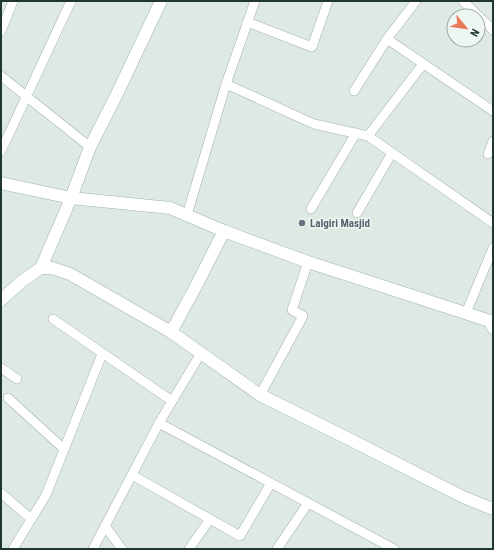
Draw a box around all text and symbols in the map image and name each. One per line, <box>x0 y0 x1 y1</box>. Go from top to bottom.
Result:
north arrow <box>446 8 486 48</box>
text: N <box>467 27 482 39</box>
place label: Lalgiri Masjid <box>310 217 370 230</box>
marker: Lalgiri Masjid <box>297 218 307 228</box>

